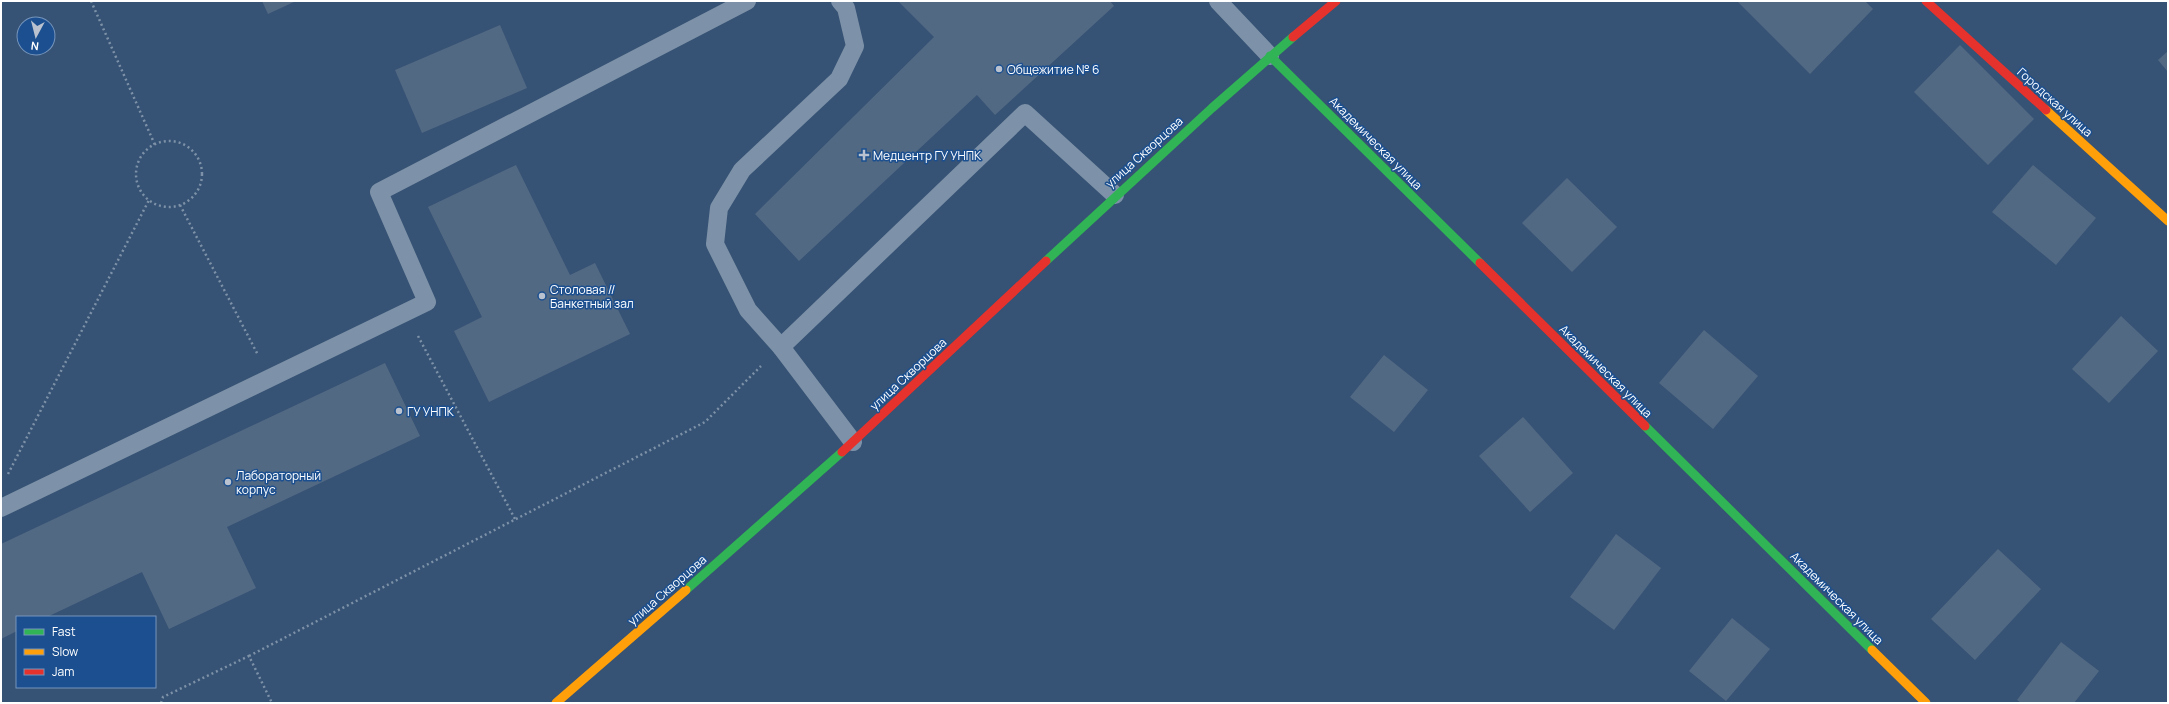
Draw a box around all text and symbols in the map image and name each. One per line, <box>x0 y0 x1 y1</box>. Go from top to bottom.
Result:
north arrow <box>16 16 56 56</box>
text: N <box>30 38 40 54</box>
place label: Общежитие № 6 <box>1007 61 1099 78</box>
marker: Общежитие № 6 <box>994 64 1004 74</box>
street label: Городская улица <box>2014 64 2096 140</box>
street label: Академическая улица <box>1326 93 1426 193</box>
street label: улица Скворцова <box>1101 113 1187 191</box>
place label: Медцентр ГУ УНПК <box>873 147 982 164</box>
marker: Медцентр ГУ УНПК <box>858 149 870 161</box>
place label: Столовая // Банкетный зал <box>550 281 634 312</box>
marker: Столовая // Банкетный зал <box>537 291 547 301</box>
street label: Академическая улица <box>1556 321 1656 421</box>
street label: улица Скворцова <box>866 334 950 414</box>
place label: ГУ УНПК <box>407 403 455 420</box>
marker: ГУ УНПК <box>394 406 404 416</box>
place label: Лабораторный корпус <box>236 467 321 498</box>
marker: Лабораторный корпус <box>223 477 233 487</box>
street label: Академическая улица <box>1787 548 1887 648</box>
street label: улица Скворцова <box>624 551 710 629</box>
legend <box>16 616 156 688</box>
text: Fast <box>52 623 76 640</box>
text: Slow <box>52 643 78 660</box>
text: Jam <box>52 663 74 680</box>

